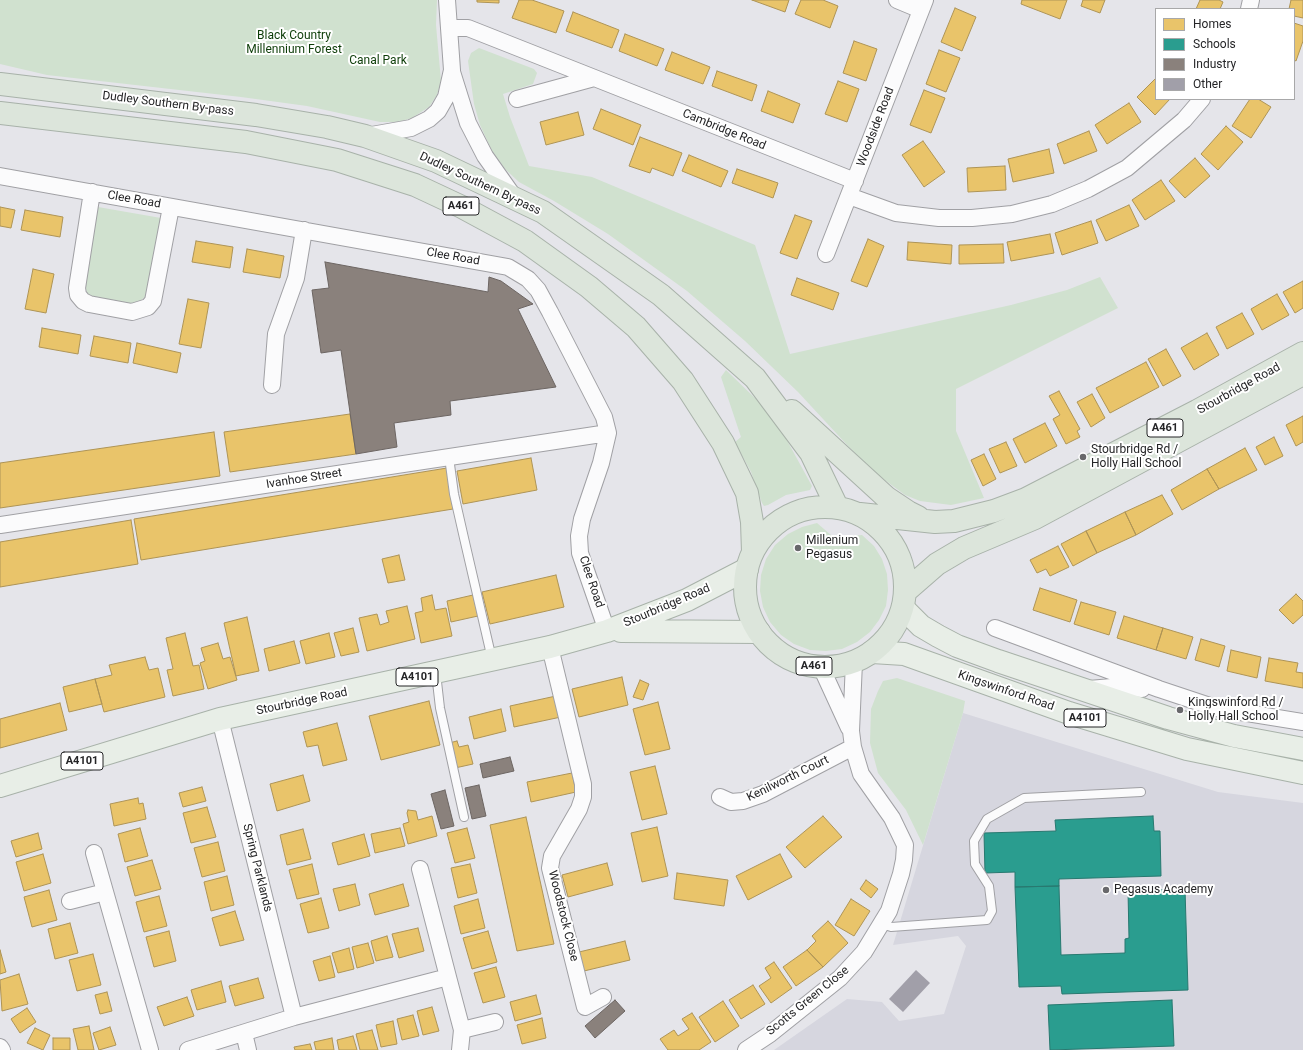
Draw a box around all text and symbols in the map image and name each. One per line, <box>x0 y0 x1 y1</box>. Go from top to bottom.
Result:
legend <box>1155 8 1295 100</box>
text: Homes <box>1193 17 1231 31</box>
park label: Black Country Millennium Forest <box>246 29 342 57</box>
text: Schools <box>1193 37 1236 51</box>
park label: Canal Park <box>349 54 407 68</box>
text: Industry <box>1193 57 1236 71</box>
text: Other <box>1193 77 1222 91</box>
street label: Woodside Road <box>854 85 898 169</box>
street label: Dudley Southern By-pass <box>101 89 235 119</box>
street label: Cambridge Road <box>680 107 768 153</box>
street label: Dudley Southern By-pass <box>417 149 543 219</box>
street label: Clee Road <box>106 188 162 212</box>
road number: A461 <box>443 197 479 215</box>
street label: Clee Road <box>425 245 481 269</box>
street label: Stourbridge Road <box>1195 360 1283 418</box>
road number: A461 <box>1147 419 1183 437</box>
place label: Stourbridge Rd / Holly Hall School <box>1091 443 1181 471</box>
marker: Stourbridge Rd / Holly Hall School <box>1078 452 1088 462</box>
street label: Ivanhoe Street <box>265 466 343 492</box>
place label: Millenium Pegasus <box>806 534 858 562</box>
marker: Millenium Pegasus <box>793 543 803 553</box>
street label: Clee Road <box>575 554 607 610</box>
street label: Stourbridge Road <box>622 581 712 631</box>
road number: A461 <box>796 657 832 675</box>
road number: A4101 <box>396 668 438 686</box>
street label: Kingswinford Road <box>956 668 1056 714</box>
street label: Stourbridge Road <box>255 685 349 719</box>
place label: Kingswinford Rd / Holly Hall School <box>1188 696 1283 724</box>
marker: Kingswinford Rd / Holly Hall School <box>1175 705 1185 715</box>
road number: A4101 <box>1064 709 1106 727</box>
road number: A4101 <box>61 752 103 770</box>
street label: Kenilworth Court <box>745 753 831 805</box>
street label: Spring Parklands <box>239 822 275 914</box>
street label: Woodstock Close <box>545 869 581 963</box>
place label: Pegasus Academy <box>1114 883 1213 897</box>
marker: Pegasus Academy <box>1101 885 1111 895</box>
street label: Scotts Green Close <box>764 963 852 1039</box>

